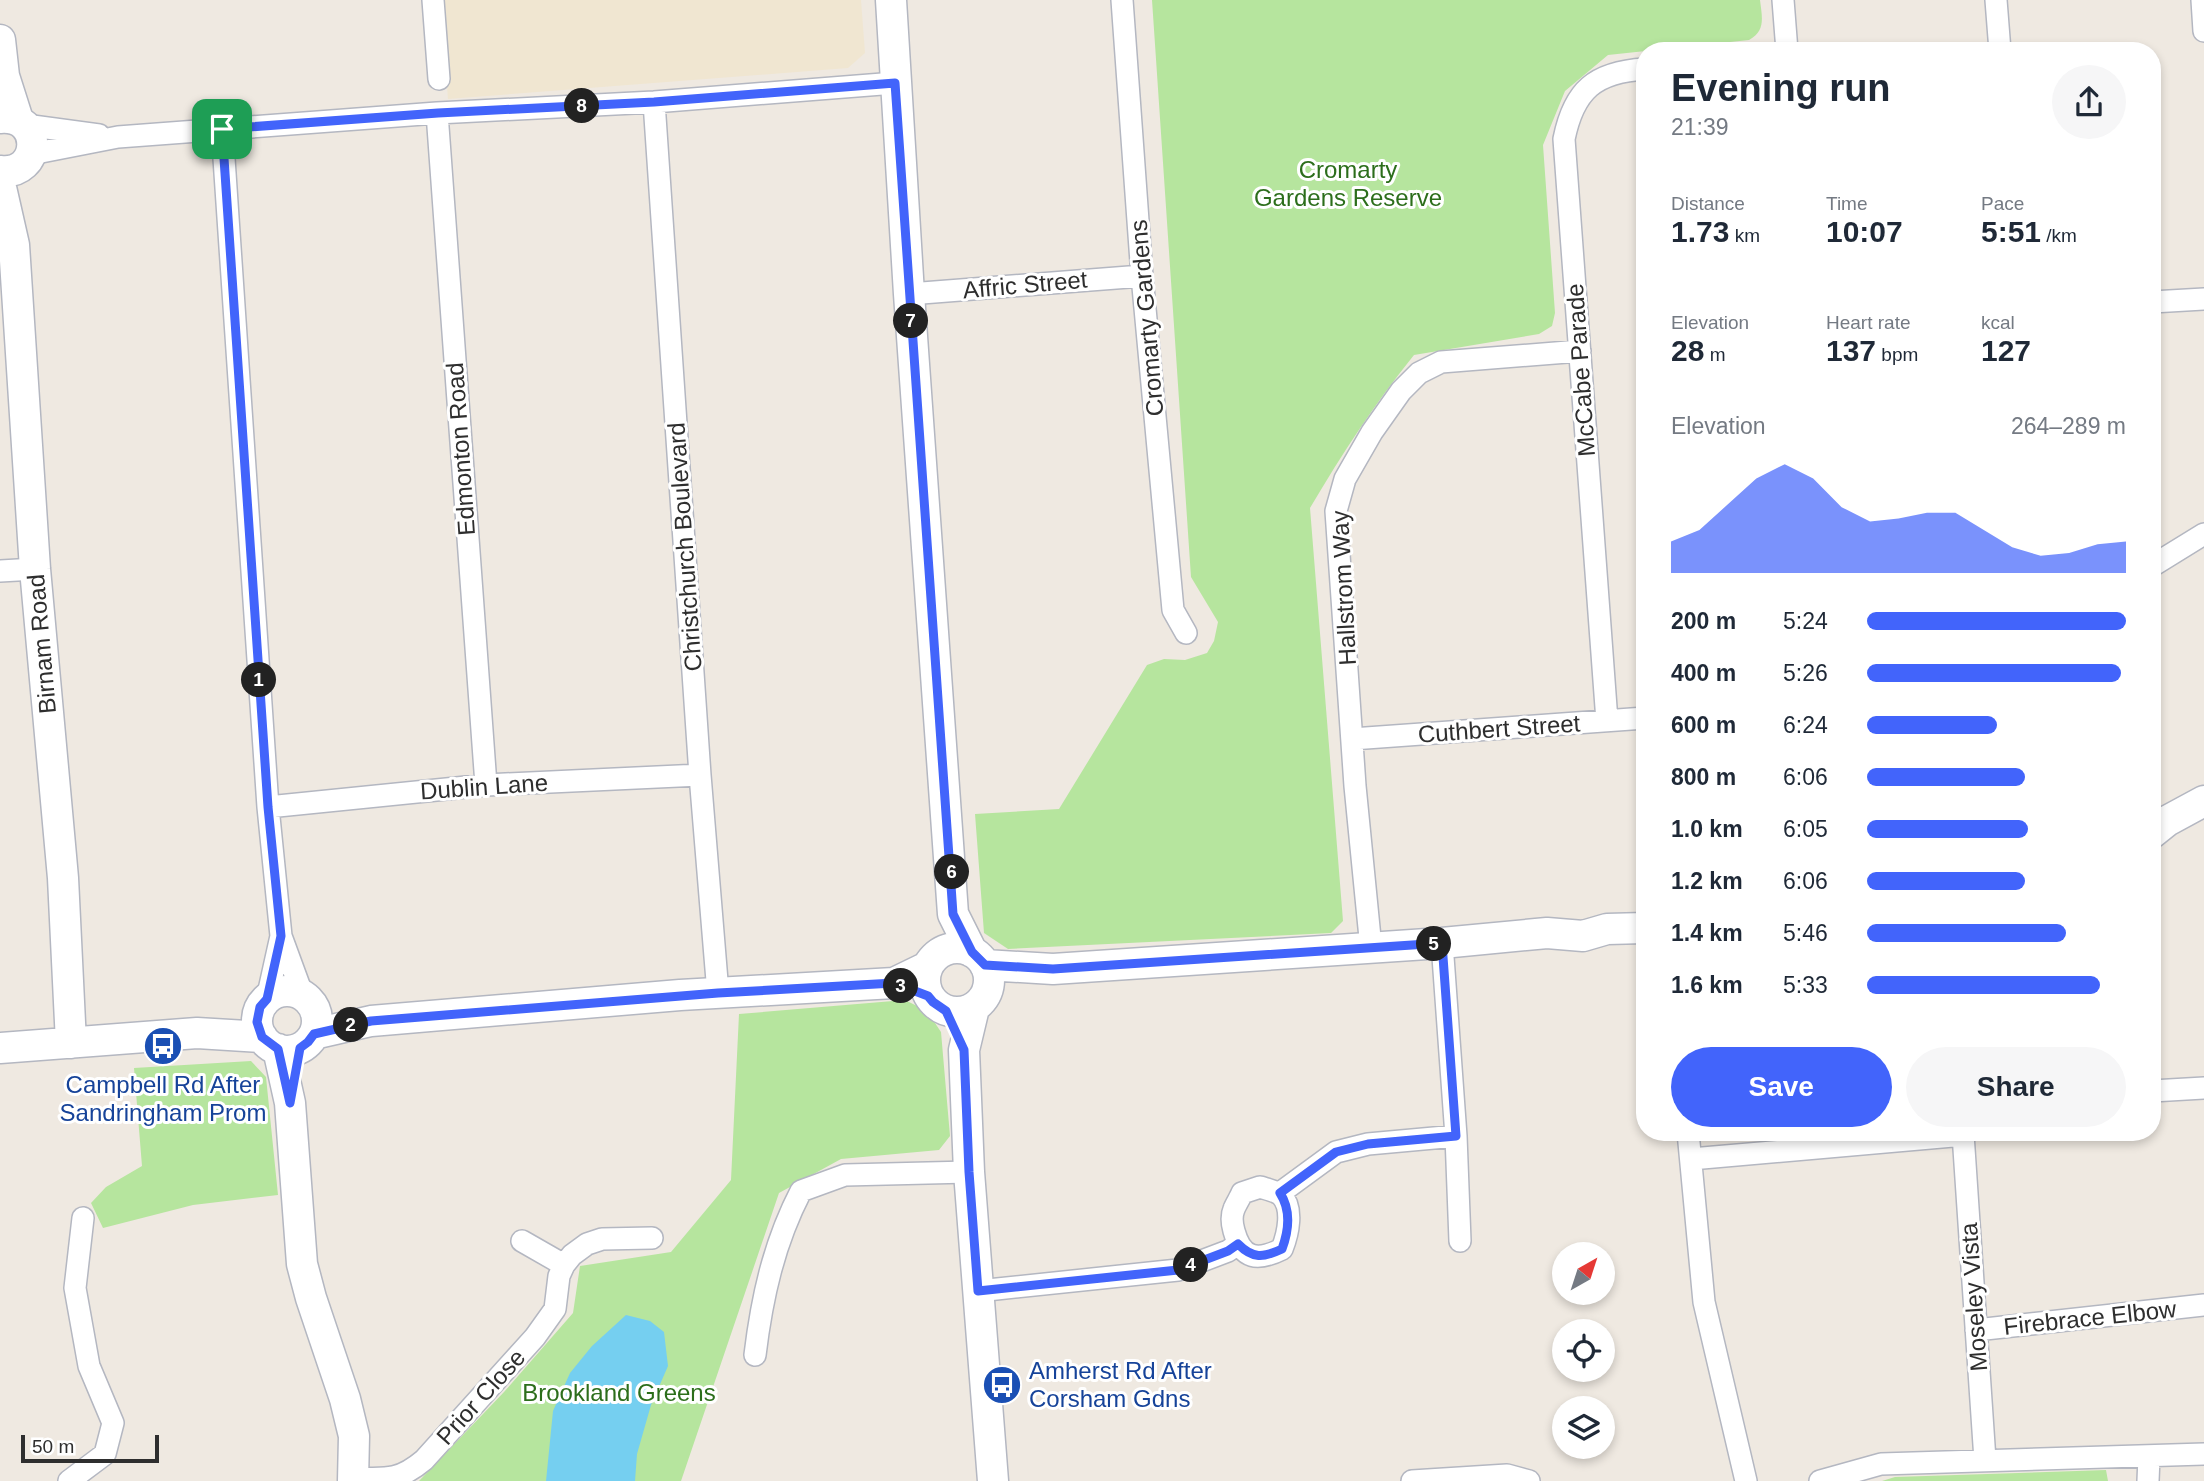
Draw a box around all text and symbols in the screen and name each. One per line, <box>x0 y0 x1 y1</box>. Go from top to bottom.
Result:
button: share <box>2052 65 2126 139</box>
text: Evening run <box>1671 67 1891 109</box>
pin: 8 <box>564 88 600 124</box>
text: 8 <box>576 95 587 116</box>
pin <box>192 99 252 159</box>
icon: arrive <box>203 110 241 148</box>
text: 21:39 <box>1671 114 1729 140</box>
park label: Cromarty Gardens Reserve <box>1254 156 1442 211</box>
text: Distance <box>1671 193 1745 214</box>
text: Time <box>1826 193 1868 214</box>
text: Pace <box>1981 193 2024 214</box>
text: 1.73 <box>1671 215 1729 248</box>
text: 10:07 <box>1826 215 1903 248</box>
text: 5:51 <box>1981 215 2041 248</box>
street label: Cromarty Gardens <box>1124 219 1169 418</box>
text: km <box>1729 225 1760 246</box>
text: /km <box>2041 225 2077 246</box>
street label: Affric Street <box>962 266 1089 303</box>
street label: McCabe Parade <box>1561 283 1600 457</box>
pin: 7 <box>894 304 928 338</box>
text: 7 <box>905 310 916 331</box>
text: Elevation <box>1671 312 1749 333</box>
text: Heart rate <box>1826 312 1910 333</box>
text: kcal <box>1981 312 2015 333</box>
text: 28 <box>1671 334 1704 367</box>
text: 137 <box>1826 334 1876 367</box>
text: 127 <box>1981 334 2031 367</box>
text: m <box>1704 344 1725 365</box>
text: bpm <box>1876 344 1918 365</box>
street label: Edmonton Road <box>441 362 480 536</box>
text: Elevation <box>1671 413 1766 439</box>
text: 264–289 m <box>2011 413 2126 439</box>
street label: Christchurch Boulevard <box>662 422 707 672</box>
street label: Hallstrom Way <box>1326 510 1361 666</box>
street label: Birnam Road <box>22 573 61 715</box>
text: 200 m <box>1671 608 1736 634</box>
text: 5:24 <box>1783 608 1828 634</box>
text: 400 m <box>1671 660 1736 686</box>
text: 5:26 <box>1783 660 1828 686</box>
pin: 1 <box>242 662 276 698</box>
text: 1 <box>253 669 264 690</box>
street label: Cuthbert Street <box>1417 709 1581 748</box>
text: 600 m <box>1671 712 1736 738</box>
text: 6:24 <box>1783 712 1828 738</box>
text: 800 m <box>1671 764 1736 790</box>
text: 6:06 <box>1783 764 1828 790</box>
street label: Dublin Lane <box>419 769 549 804</box>
text: 1.0 km <box>1671 816 1743 842</box>
text: 6:05 <box>1783 816 1828 842</box>
pin: 6 <box>934 854 970 890</box>
text: 6 <box>946 861 957 882</box>
text: 1.2 km <box>1671 868 1743 894</box>
text: 6:06 <box>1783 868 1828 894</box>
text: 1.4 km <box>1671 920 1743 946</box>
text: 5:46 <box>1783 920 1828 946</box>
pin: 5 <box>1416 926 1452 962</box>
text: 5 <box>1428 933 1439 954</box>
pin: 3 <box>884 968 918 1004</box>
text: 1.6 km <box>1671 972 1743 998</box>
text: 5:33 <box>1783 972 1828 998</box>
text: 3 <box>895 975 906 996</box>
pin: 2 <box>334 1007 368 1042</box>
text: 2 <box>345 1014 356 1035</box>
bus stop icon: Campbell Rd After Sandringham Prom <box>142 1025 184 1067</box>
button: Save <box>1671 1047 1892 1127</box>
button: Share <box>1906 1047 2126 1127</box>
place label: Campbell Rd After Sandringham Prom <box>60 1071 266 1126</box>
street label: Moseley Vista <box>1955 1221 1992 1372</box>
north arrow <box>1552 1242 1615 1306</box>
map controls <box>1552 1242 1615 1459</box>
pin: 4 <box>1174 1248 1208 1282</box>
text: 4 <box>1185 1254 1196 1275</box>
street label: Firebrace Elbow <box>2002 1295 2178 1340</box>
button: locate <box>1552 1319 1615 1382</box>
street label: Prior Close <box>431 1344 530 1450</box>
place label: Amherst Rd After Corsham Gdns <box>1029 1357 1212 1412</box>
bus stop icon: Amherst Rd After Corsham Gdns <box>981 1364 1023 1406</box>
park label: Brookland Greens <box>522 1379 716 1406</box>
button: layers <box>1552 1396 1615 1459</box>
scale bar <box>21 1432 159 1464</box>
text: 50 m <box>32 1436 74 1457</box>

